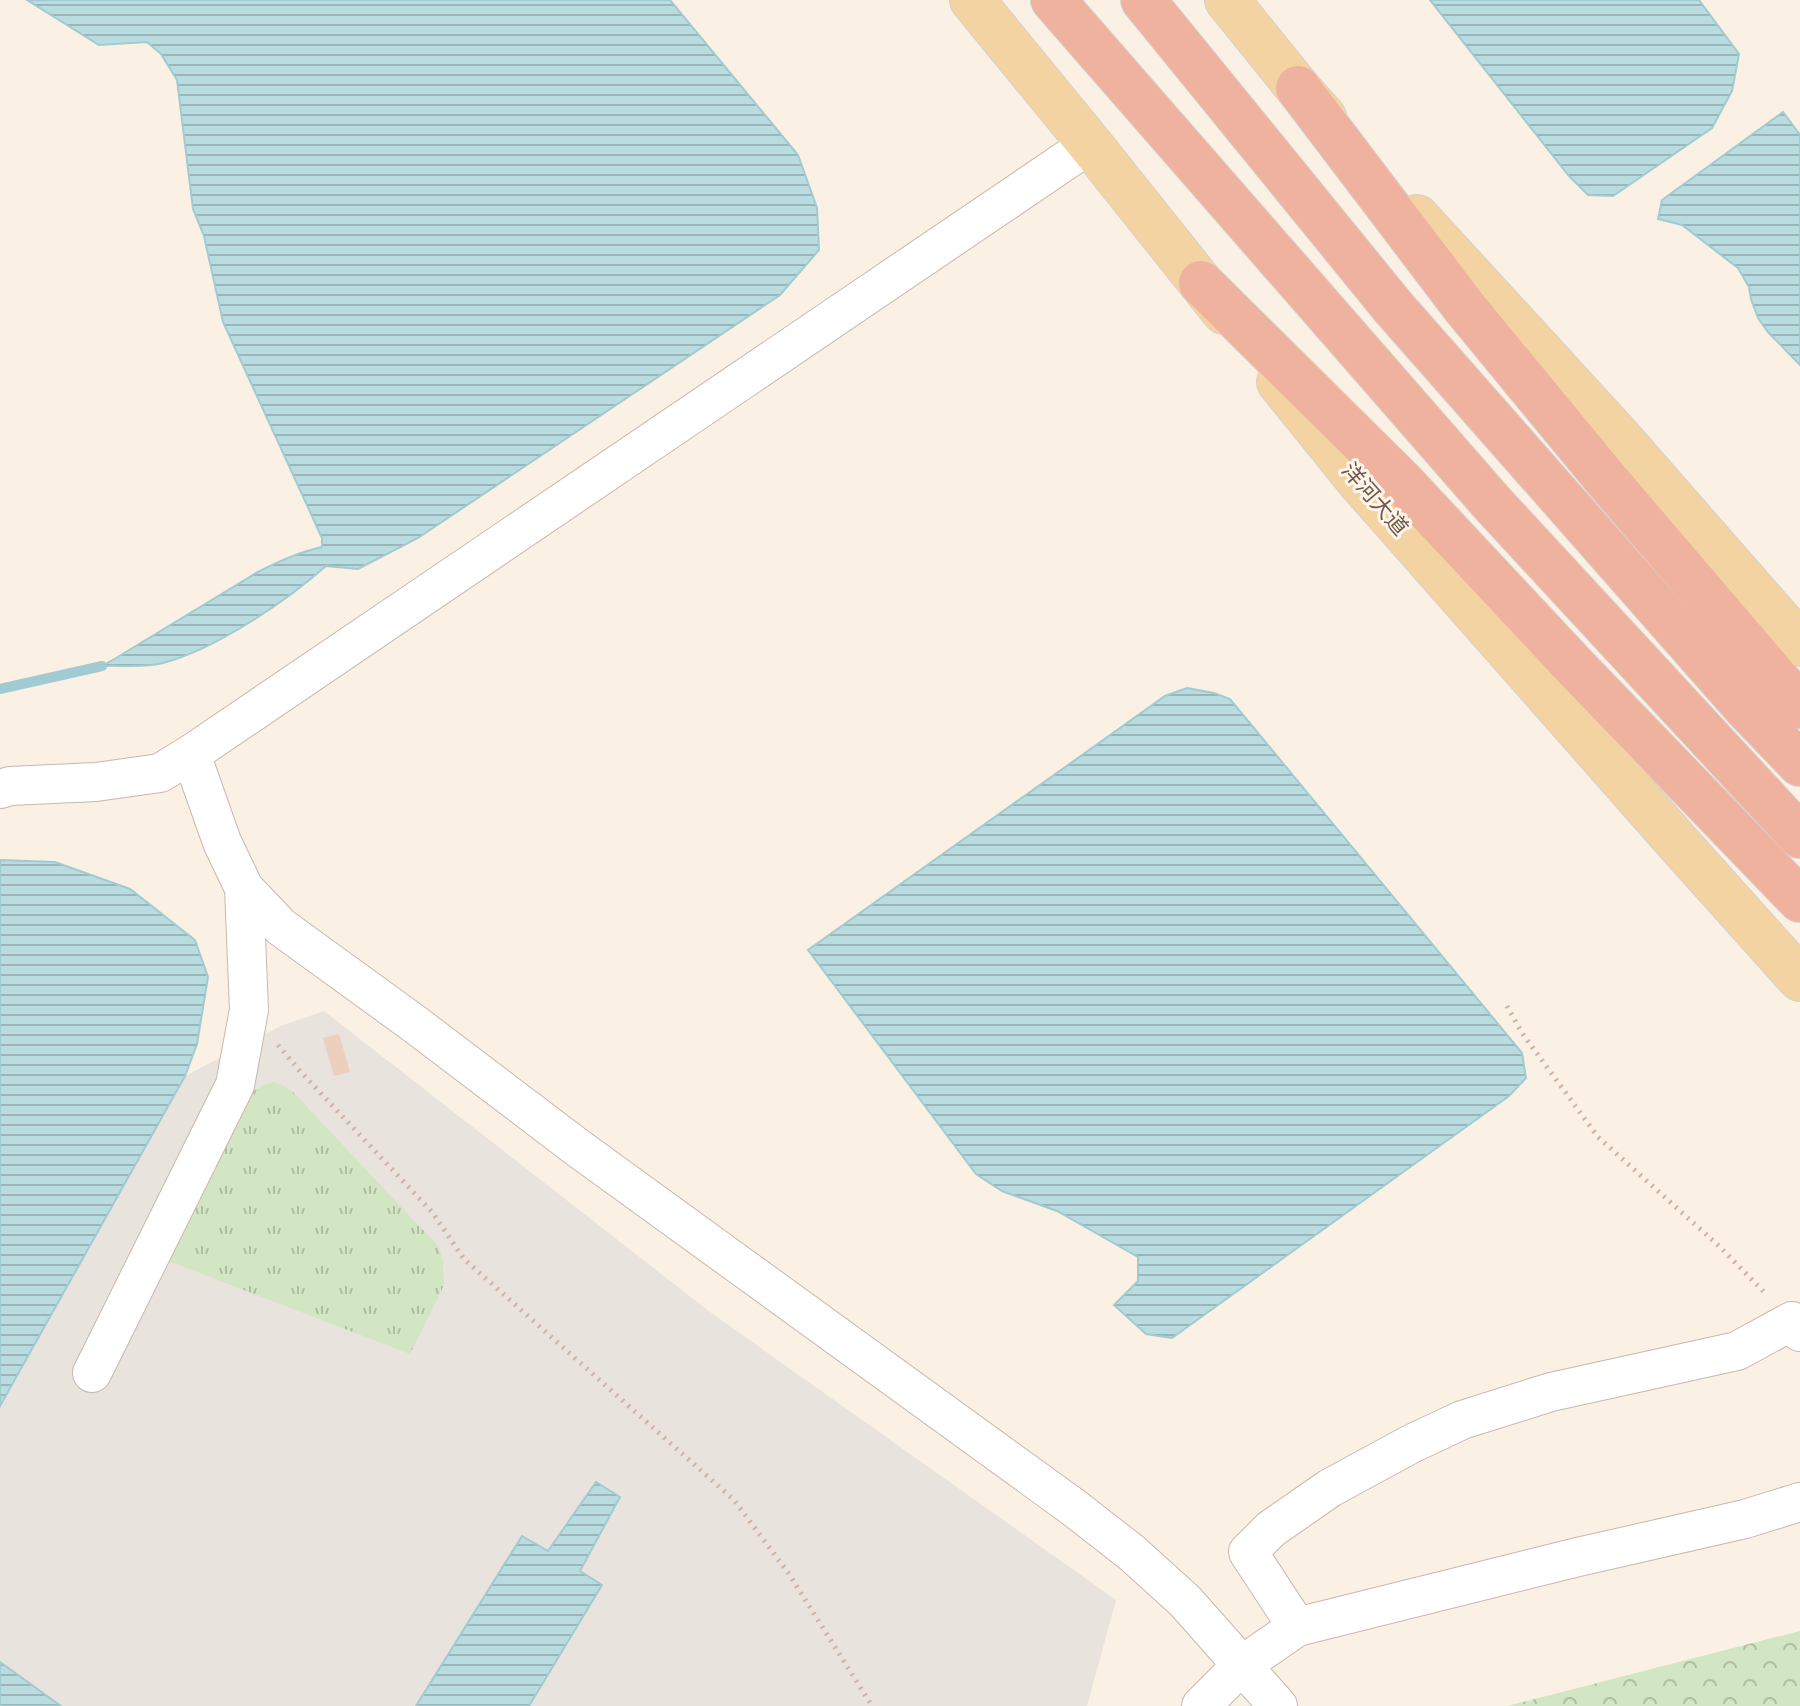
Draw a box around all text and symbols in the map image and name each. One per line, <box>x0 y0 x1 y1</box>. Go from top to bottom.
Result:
street label: 洋河大道 <box>1336 457 1414 541</box>

